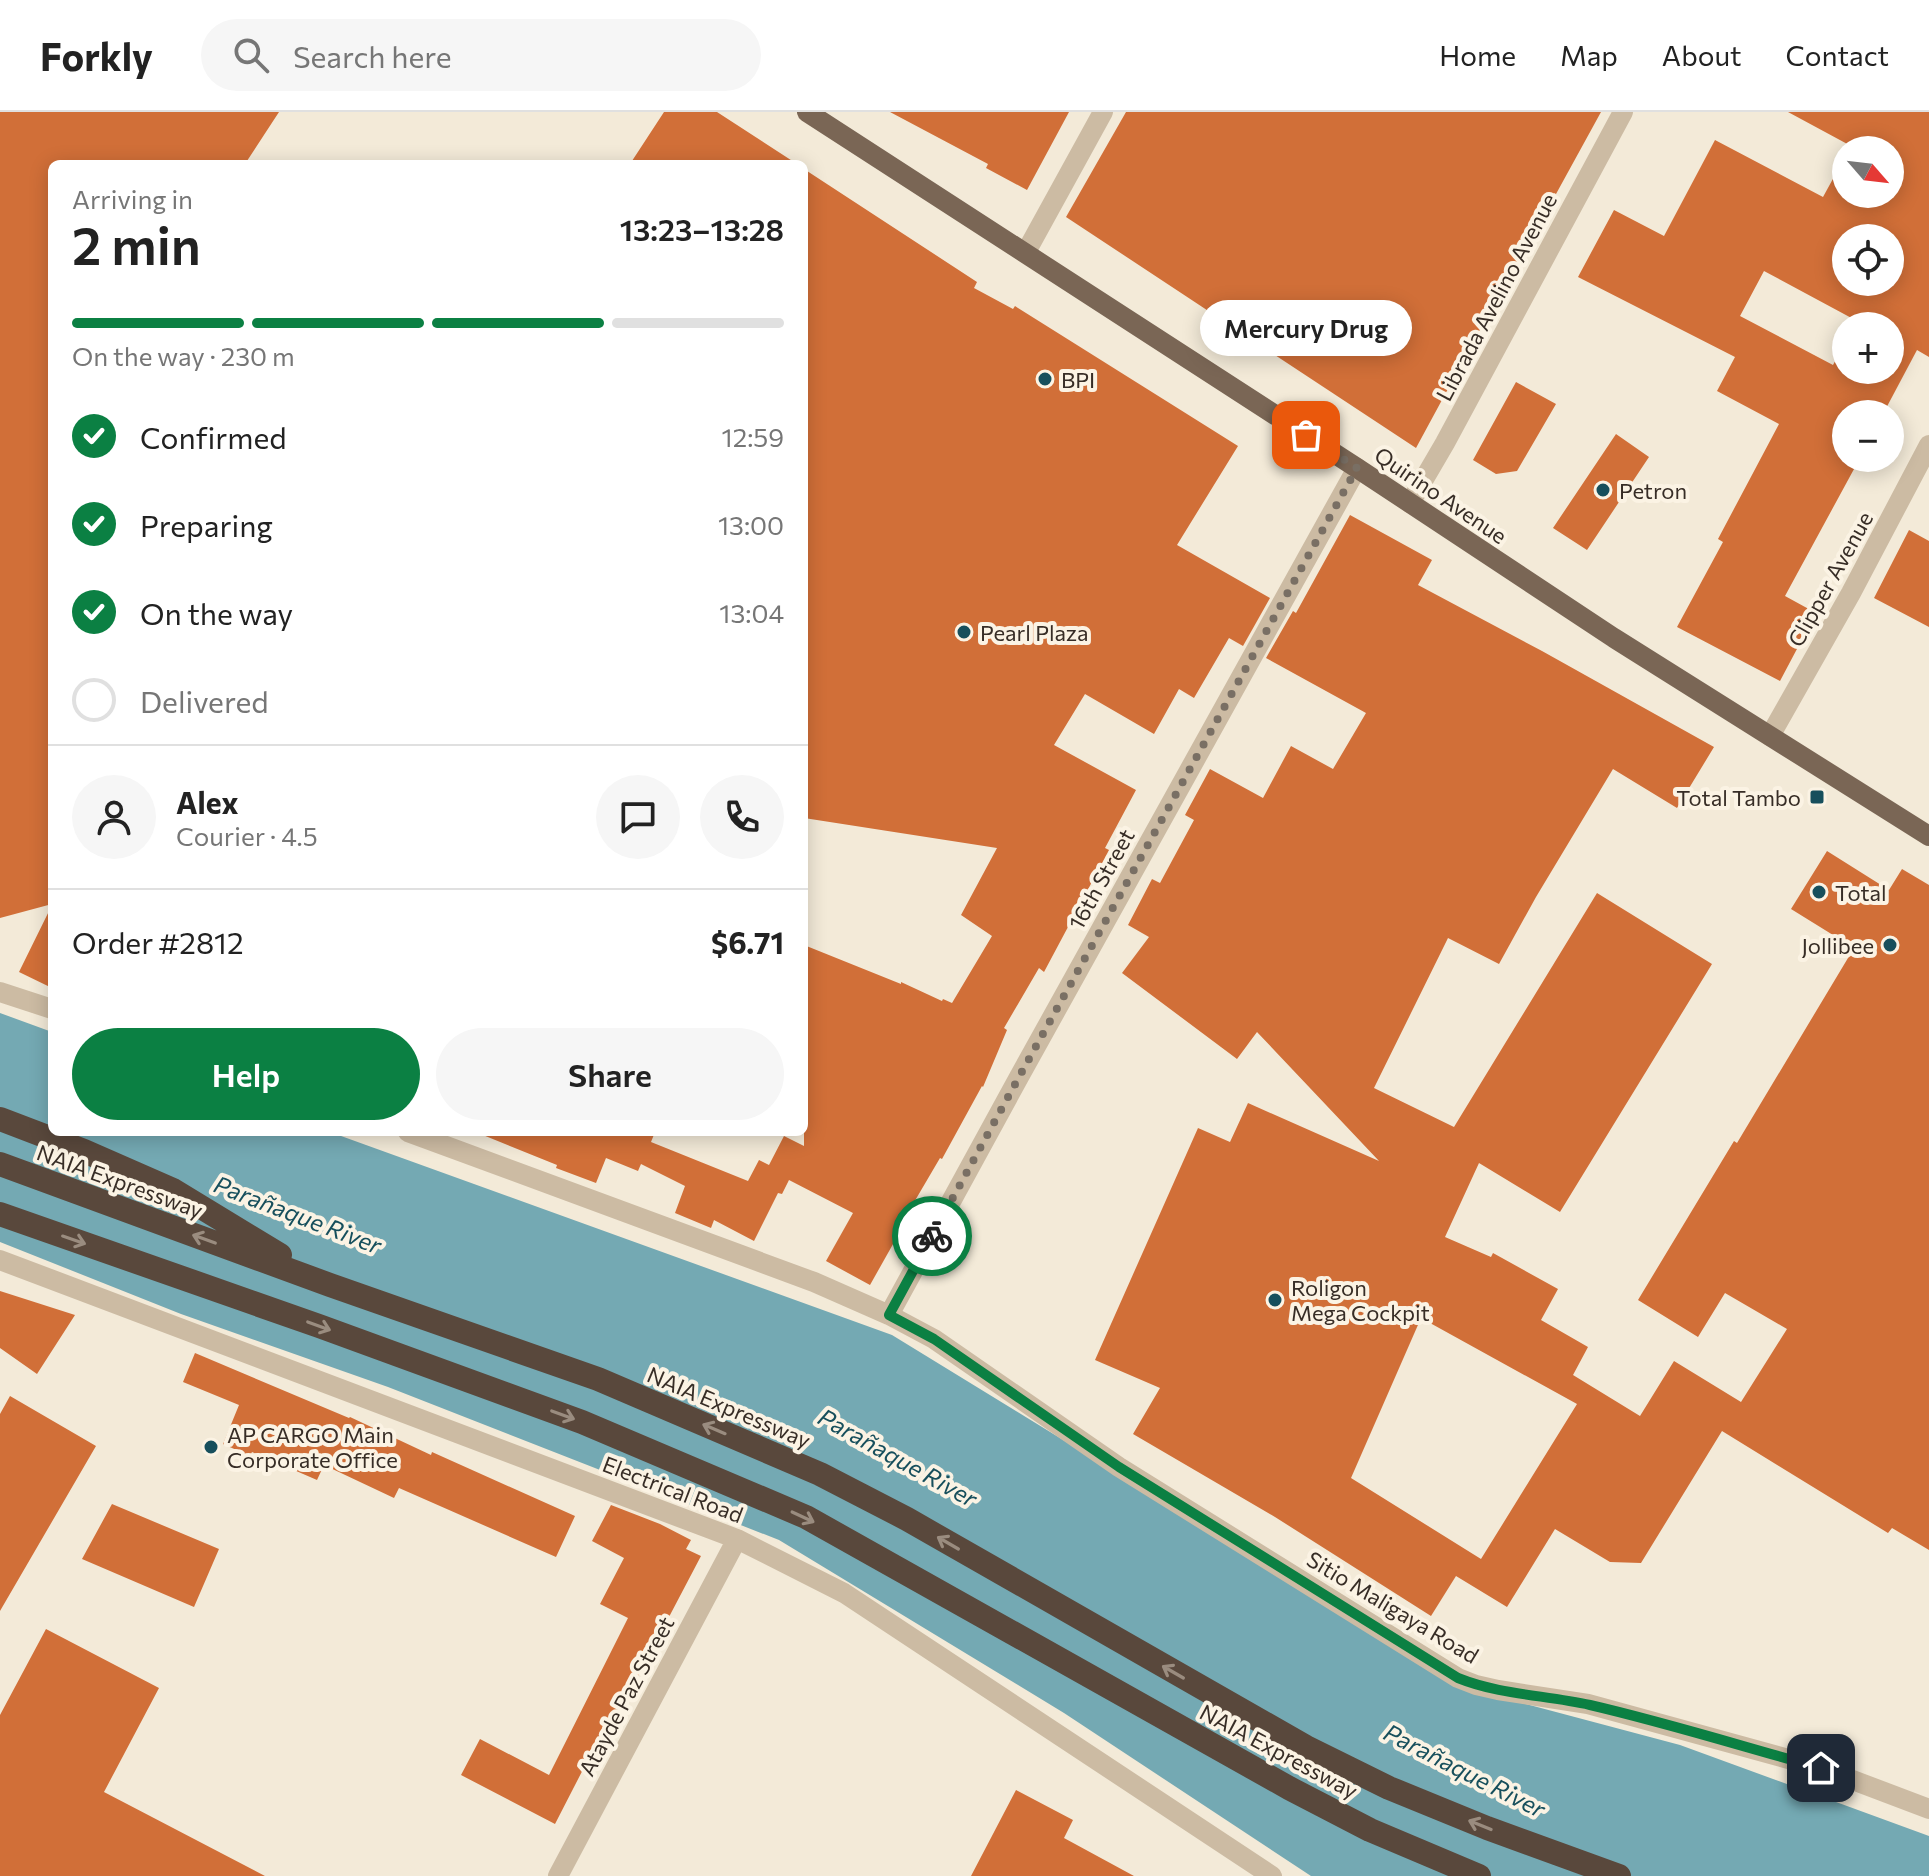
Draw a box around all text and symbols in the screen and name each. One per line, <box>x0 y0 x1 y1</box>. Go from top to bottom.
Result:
search box <box>201 19 761 91</box>
text: Forkly <box>40 32 153 79</box>
icon: search <box>229 33 273 77</box>
text: Search here <box>293 37 452 74</box>
text: Home <box>1439 38 1516 72</box>
text: Map <box>1560 38 1618 72</box>
text: About <box>1662 38 1742 72</box>
text: Contact <box>1786 38 1889 72</box>
north arrow <box>1832 136 1904 208</box>
map controls <box>1832 136 1904 472</box>
text: Arriving in <box>72 183 193 214</box>
street label: Librada Avelino Avenue <box>1430 189 1562 405</box>
text: 13:23–13:28 <box>620 210 784 247</box>
text: 2 min <box>72 212 201 276</box>
button: locate <box>1832 224 1904 296</box>
callout: Mercury Drug <box>1200 299 1412 355</box>
text: Mercury Drug <box>1224 312 1388 343</box>
button: + <box>1832 312 1904 384</box>
text: On the way · 230 m <box>72 340 295 371</box>
place label: BPI <box>1061 366 1095 393</box>
marker: BPI <box>1036 370 1054 388</box>
button: − <box>1832 400 1904 472</box>
pin <box>1272 401 1340 469</box>
icon: bag <box>1284 413 1328 457</box>
icon: check <box>72 414 116 458</box>
text: Confirmed <box>140 418 287 455</box>
text: 12:59 <box>722 421 784 452</box>
street label: Quirino Avenue <box>1370 441 1512 549</box>
place label: Petron <box>1619 477 1687 504</box>
marker: Petron <box>1594 481 1612 499</box>
icon: check <box>72 502 116 546</box>
text: Preparing <box>140 506 273 543</box>
street label: Clipper Avenue <box>1782 507 1878 651</box>
text: 13:00 <box>718 509 784 540</box>
icon: check <box>72 590 116 634</box>
text: On the way <box>140 594 293 631</box>
text: 13:04 <box>719 597 784 628</box>
place label: Pearl Plaza <box>980 619 1088 646</box>
marker: Pearl Plaza <box>955 623 973 641</box>
text: Delivered <box>140 682 269 719</box>
button: person <box>72 775 156 859</box>
button: chat <box>596 775 680 859</box>
button: phone <box>700 775 784 859</box>
text: Alex <box>176 783 239 820</box>
place label: Total Tambo <box>1676 784 1801 811</box>
marker: Total Tambo <box>1808 788 1826 806</box>
text: Courier · 4.5 <box>176 820 318 851</box>
street label: 16th Street <box>1062 824 1140 934</box>
place label: Total <box>1835 879 1887 906</box>
marker: Total <box>1810 883 1828 901</box>
text: Order #2812 <box>72 923 244 960</box>
text: $6.71 <box>711 923 784 960</box>
place label: Jollibee <box>1801 932 1874 959</box>
marker: Jollibee <box>1881 936 1899 954</box>
button: Help <box>72 1028 420 1120</box>
button: Share <box>436 1028 784 1120</box>
street label: NAIA Expressway <box>33 1138 207 1224</box>
water label: Parañaque River <box>210 1169 387 1260</box>
courier <box>892 1196 972 1276</box>
icon: bike <box>910 1214 954 1258</box>
one-way arrow <box>192 1231 217 1245</box>
one-way arrow <box>61 1234 86 1249</box>
place label: Roligon Mega Cockpit <box>1291 1274 1430 1326</box>
marker: Roligon Mega Cockpit <box>1266 1291 1284 1309</box>
one-way arrow <box>306 1320 331 1334</box>
street label: NAIA Expressway <box>643 1360 815 1454</box>
water label: Parañaque River <box>814 1401 984 1513</box>
one-way arrow <box>550 1409 575 1423</box>
one-way arrow <box>702 1420 727 1435</box>
place label: AP CARGO Main Corporate Office <box>227 1421 398 1473</box>
marker: AP CARGO Main Corporate Office <box>202 1438 220 1456</box>
street label: Electrical Road <box>599 1450 747 1528</box>
one-way arrow <box>790 1510 814 1525</box>
one-way arrow <box>936 1535 960 1550</box>
street label: Sitio Maligaya Road <box>1302 1545 1484 1669</box>
street label: Atayde Paz Street <box>573 1612 679 1780</box>
one-way arrow <box>1162 1664 1185 1680</box>
street label: NAIA Expressway <box>1195 1698 1363 1804</box>
water label: Parañaque River <box>1380 1717 1552 1824</box>
pin <box>1787 1734 1855 1802</box>
icon: home <box>1799 1746 1843 1790</box>
one-way arrow <box>1468 1817 1493 1832</box>

